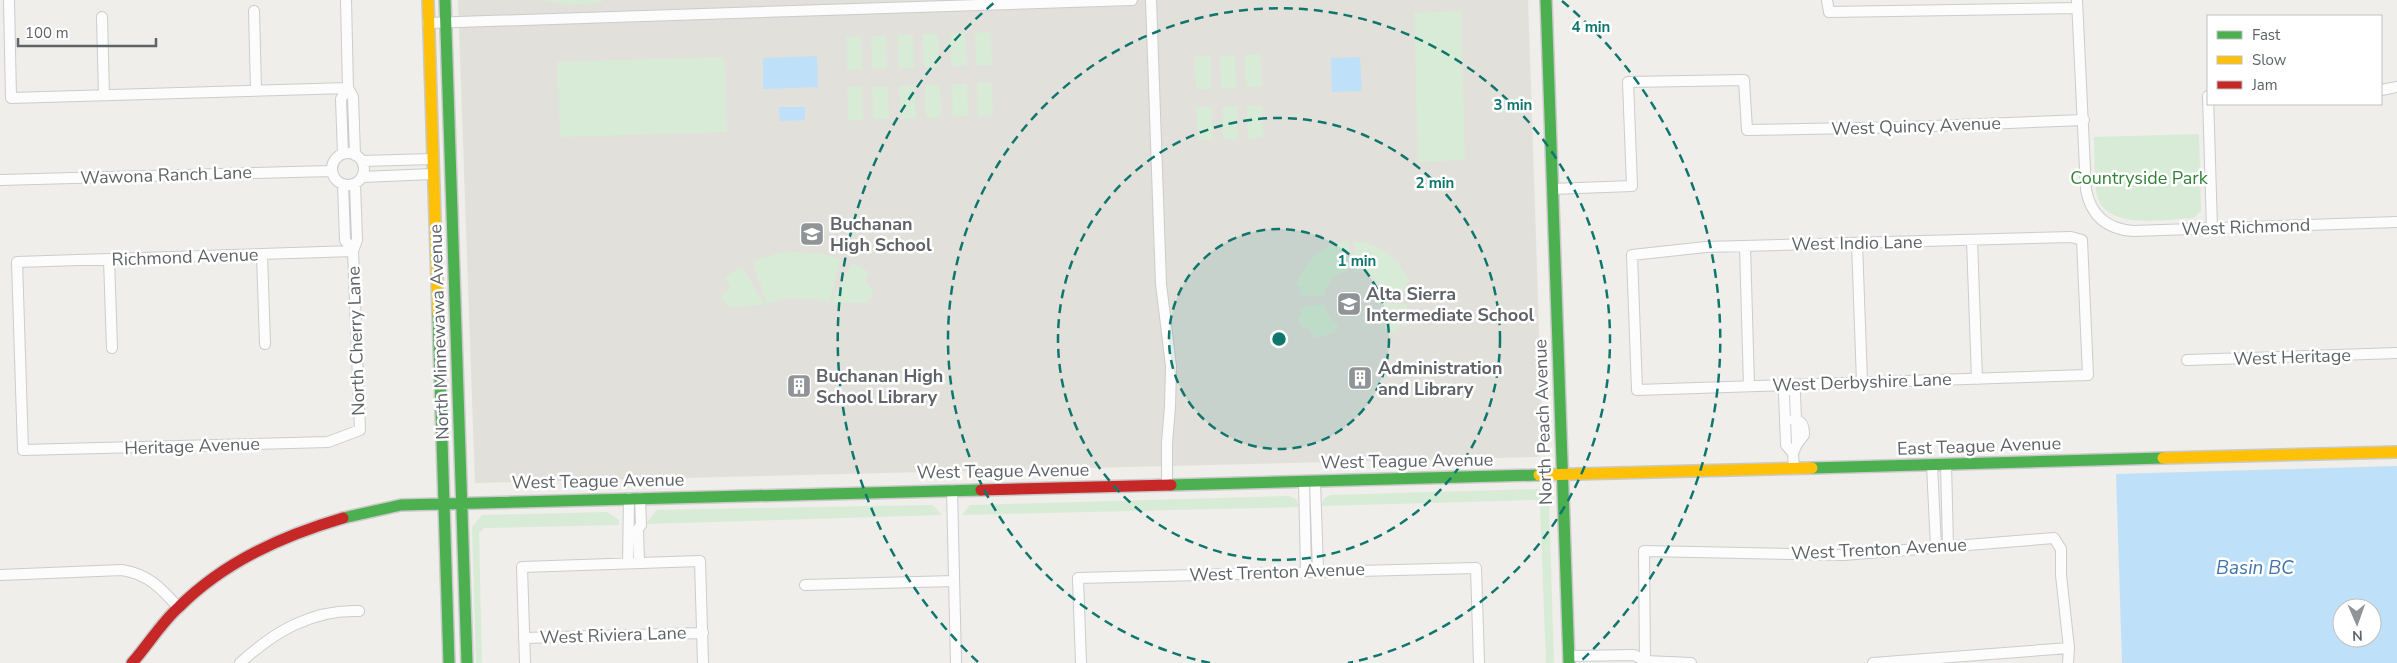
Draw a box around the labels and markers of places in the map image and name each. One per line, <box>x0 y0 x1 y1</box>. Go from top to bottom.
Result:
place label: Buchanan High School <box>830 212 932 257</box>
school or university icon: Buchanan High School <box>799 221 825 247</box>
place label: Alta Sierra Intermediate School <box>1366 282 1535 327</box>
school or university icon: Alta Sierra Intermediate School <box>1336 291 1362 317</box>
centre of rings <box>1270 330 1288 348</box>
place label: Administration and Library <box>1378 356 1502 401</box>
place label: Buchanan High School Library <box>816 364 943 409</box>
building icon: Administration and Library <box>1347 365 1373 391</box>
building icon: Buchanan High School Library <box>786 373 812 399</box>

